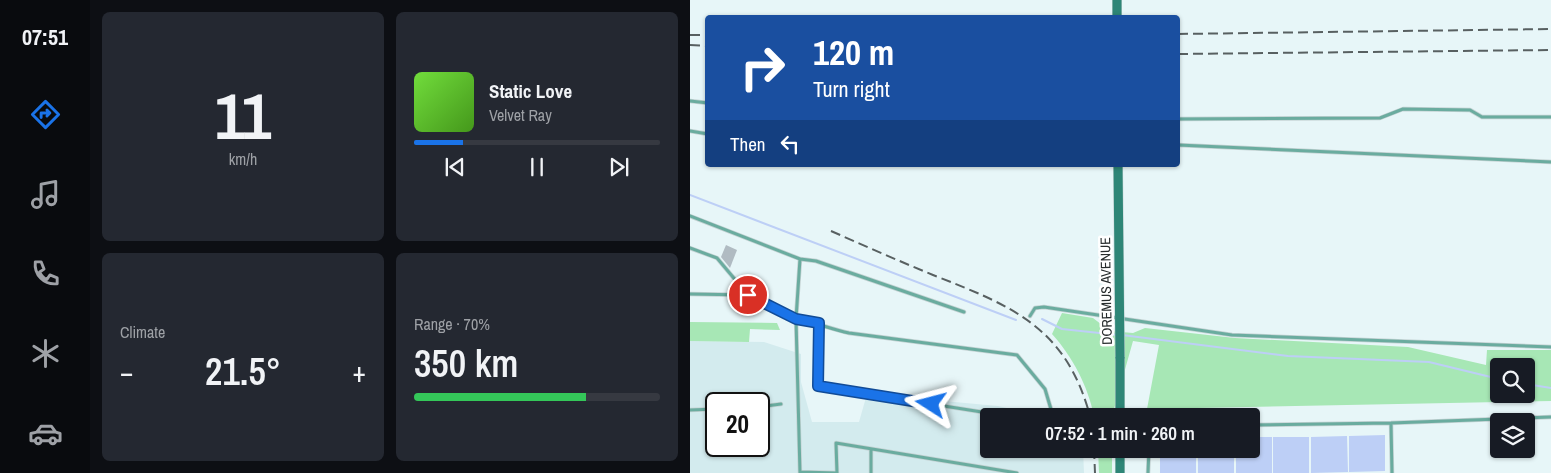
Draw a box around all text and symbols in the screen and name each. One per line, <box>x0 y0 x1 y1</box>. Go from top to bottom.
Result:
text: 07:51 <box>22 22 68 52</box>
text: 120 m <box>813 29 894 76</box>
icon: right <box>730 35 795 100</box>
text: 11 <box>215 72 271 159</box>
text: Turn right <box>813 74 890 104</box>
text: Static Love <box>489 78 572 104</box>
icon: directions <box>28 97 63 132</box>
text: Velvet Ray <box>489 104 552 126</box>
icon: left <box>776 130 804 158</box>
text: Then <box>730 131 766 157</box>
text: km/h <box>229 148 257 170</box>
icon: previous <box>441 153 469 181</box>
icon: pause <box>523 153 551 181</box>
icon: next <box>605 153 633 181</box>
icon: music <box>28 177 63 212</box>
street label: DOREMUS AVENUE <box>1096 237 1116 345</box>
icon: phone <box>28 256 63 291</box>
pin <box>727 274 769 316</box>
icon: arrive <box>734 281 762 309</box>
text: Range · 70% <box>414 313 490 335</box>
text: Climate <box>120 321 165 343</box>
icon: climate <box>28 336 63 371</box>
text: 350 km <box>414 338 518 389</box>
text: 21.5° <box>205 346 281 397</box>
text: − <box>120 353 133 391</box>
text: + <box>353 353 366 391</box>
map controls <box>1490 358 1535 458</box>
button: search <box>1490 358 1535 403</box>
position arrow <box>904 377 956 429</box>
speed limit sign: 20 <box>705 392 770 457</box>
button: layers <box>1490 413 1535 458</box>
icon: car <box>28 416 63 451</box>
text: 07:52 · 1 min · 260 m <box>1045 420 1195 446</box>

